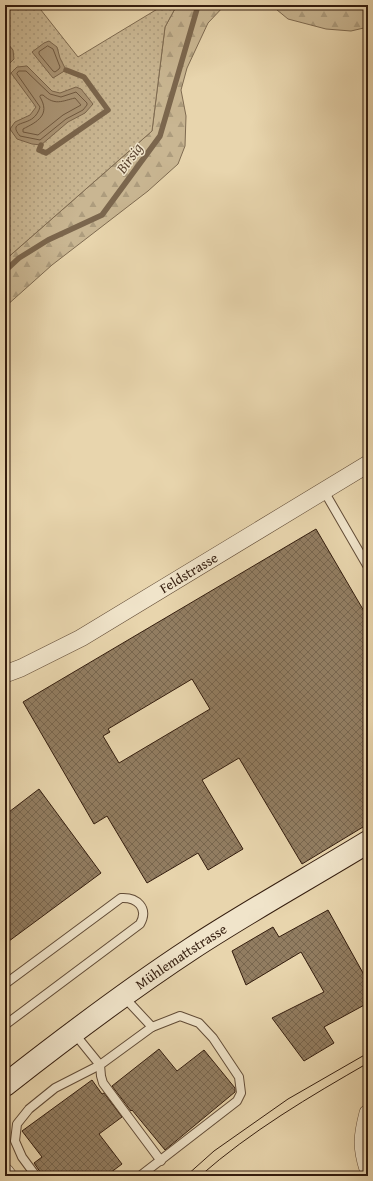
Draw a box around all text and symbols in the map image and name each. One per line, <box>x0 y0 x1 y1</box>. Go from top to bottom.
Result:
water label: Birsig <box>110 138 147 178</box>
street label: Feldstrasse <box>156 547 222 598</box>
street label: Mühlemattstrasse <box>131 919 231 994</box>

